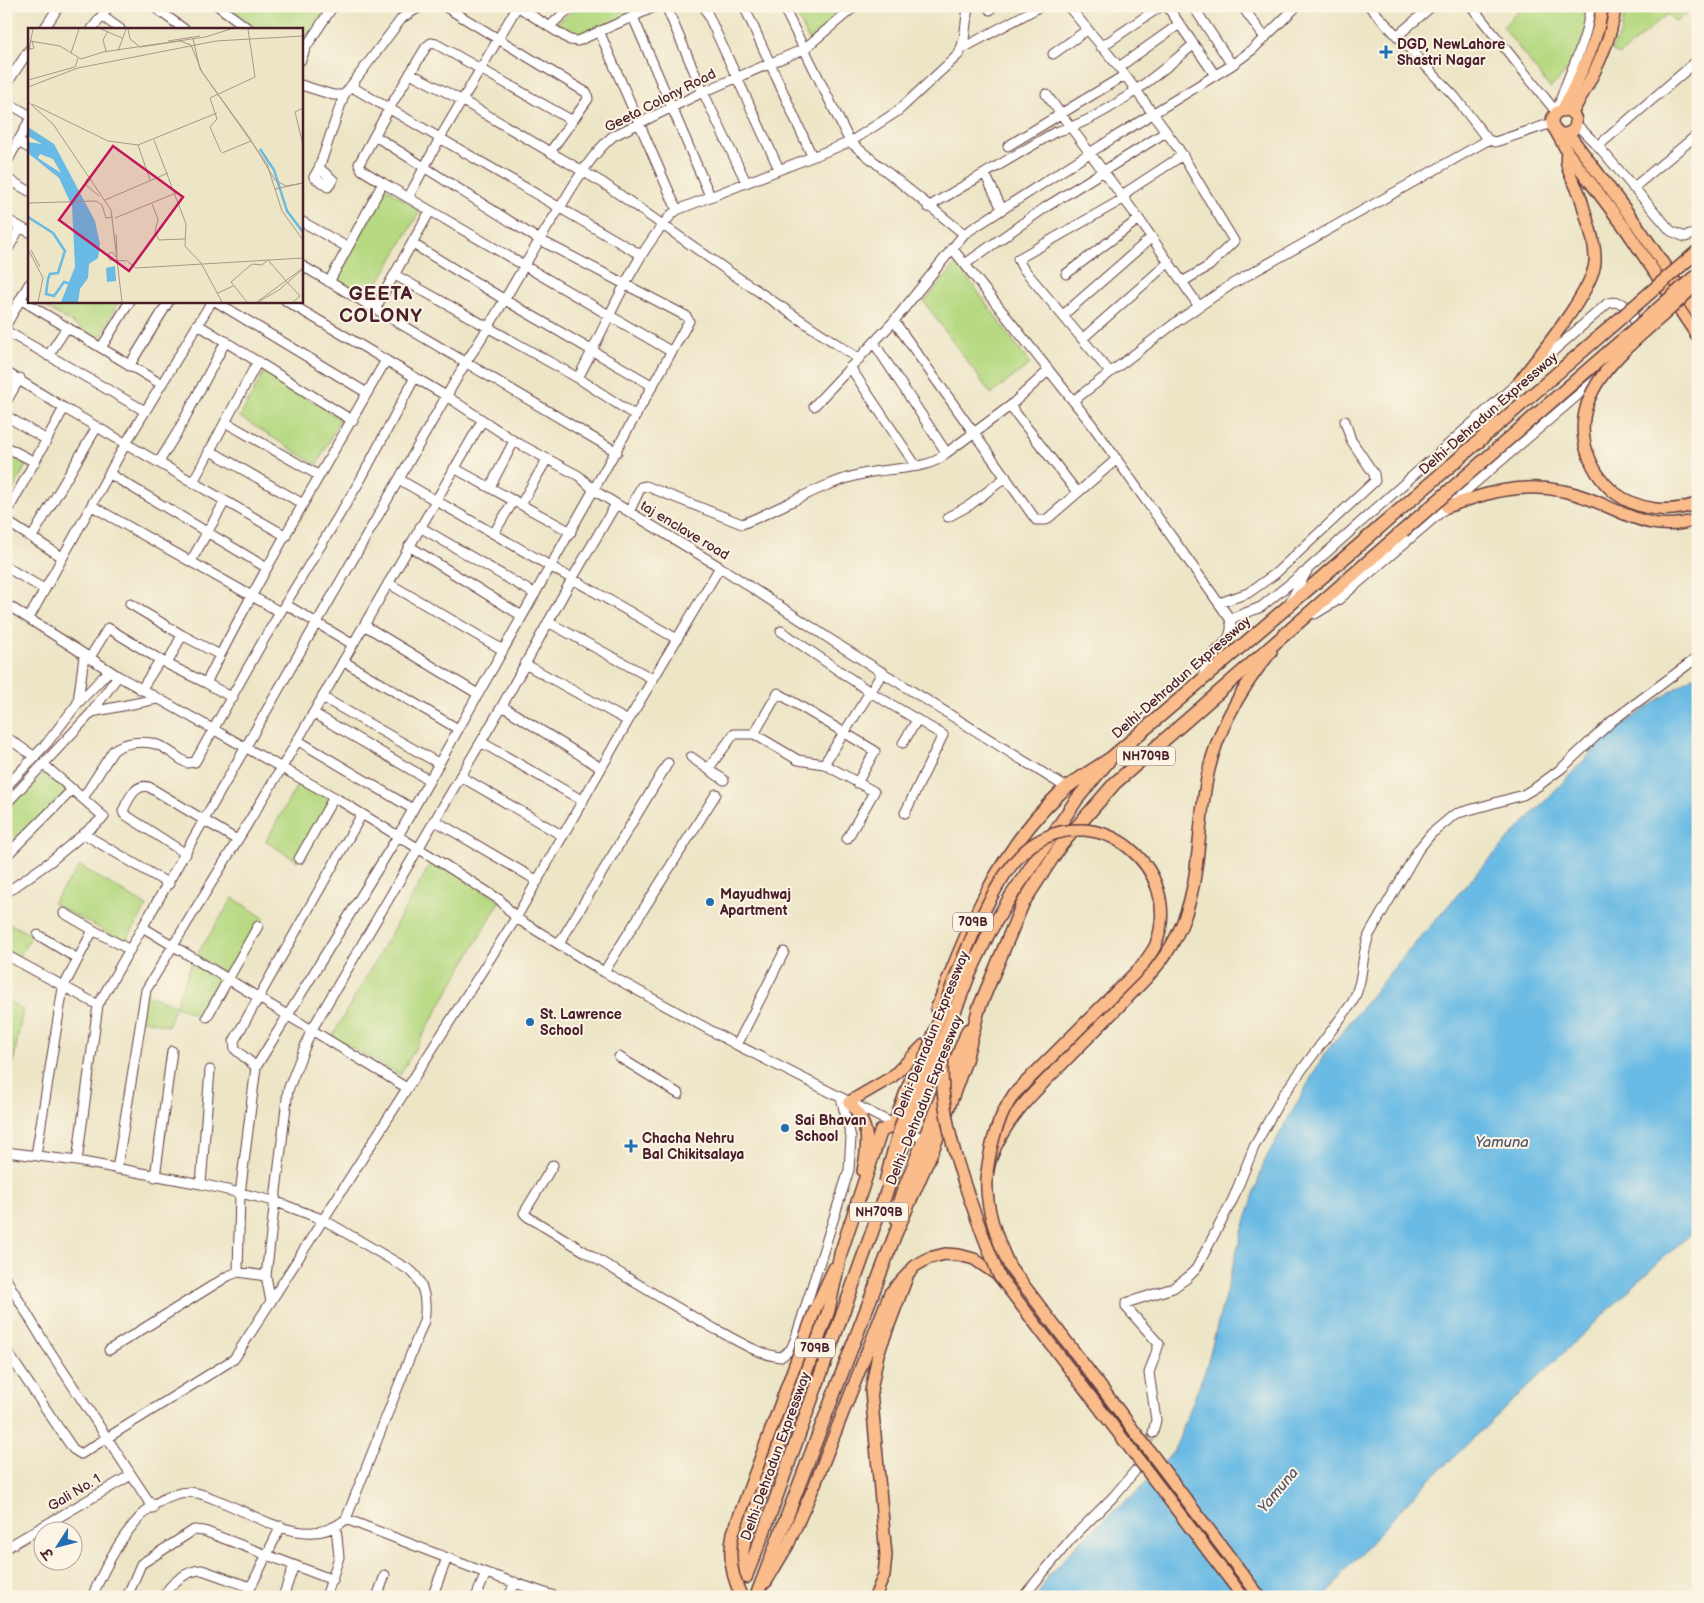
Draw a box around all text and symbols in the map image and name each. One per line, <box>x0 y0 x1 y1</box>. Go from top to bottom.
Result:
inset map <box>28 28 302 302</box>
place label: DGD, NewLahore Shastri Nagar <box>1397 36 1505 69</box>
marker: DGD, NewLahore Shastri Nagar <box>1379 45 1393 59</box>
street label: Geeta Colony Road <box>602 65 719 136</box>
district label: GEETA COLONY <box>339 283 423 328</box>
street label: Delhi-Dehradun Expressway <box>1416 348 1562 478</box>
street label: taj enclave road <box>637 497 732 564</box>
street label: Delhi-Dehradun Expressway <box>1109 612 1255 742</box>
road number: NH709B <box>1117 746 1175 766</box>
place label: Mayudhwaj Apartment <box>719 886 791 919</box>
marker: Mayudhwaj Apartment <box>704 896 716 908</box>
road number: 709B <box>953 912 993 932</box>
street label: Delhi-Dehradun Expressway <box>890 948 973 1120</box>
place label: St. Lawrence School <box>540 1006 622 1039</box>
street label: Delhi–Dehradun Expressway <box>882 1012 967 1188</box>
marker: St. Lawrence School <box>524 1016 536 1028</box>
place label: Sai Bhavan School <box>795 1112 867 1145</box>
marker: Sai Bhavan School <box>779 1122 791 1134</box>
place label: Chacha Nehru Bal Chikitsalaya <box>642 1130 744 1163</box>
water label: Yamuna <box>1475 1133 1529 1152</box>
marker: Chacha Nehru Bal Chikitsalaya <box>624 1139 638 1153</box>
road number: NH709B <box>850 1202 908 1222</box>
road number: 709B <box>795 1339 835 1358</box>
street label: Delhi-Dehradun Expressway <box>737 1369 814 1543</box>
water label: Yamuna <box>1254 1464 1303 1517</box>
street label: Gali No. 1 <box>45 1470 104 1515</box>
north arrow <box>32 1520 82 1570</box>
text: उ <box>37 1543 59 1564</box>

